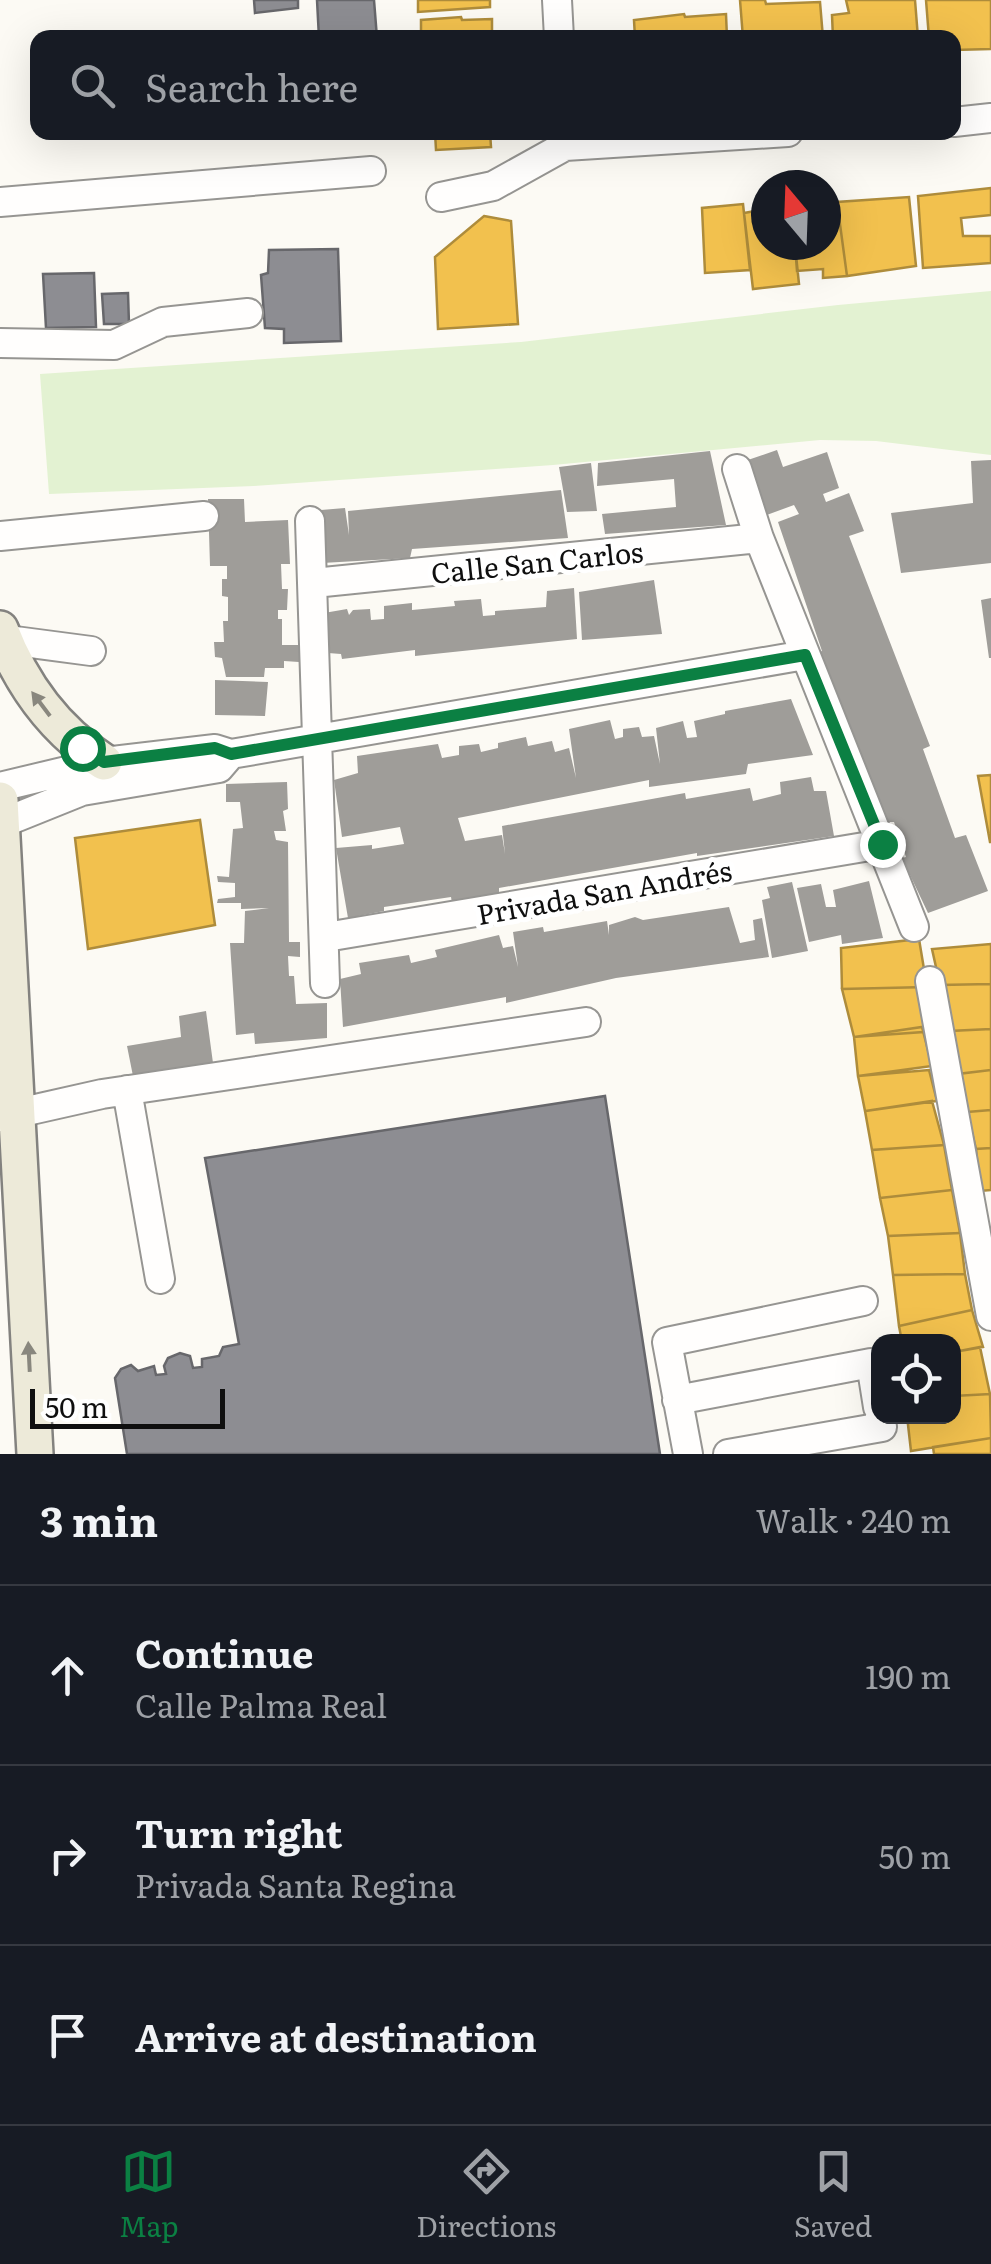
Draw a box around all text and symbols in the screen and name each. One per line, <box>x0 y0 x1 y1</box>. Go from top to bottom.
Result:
search box <box>30 30 961 140</box>
text: Search here <box>145 57 358 114</box>
icon: search <box>65 58 120 113</box>
north arrow <box>751 170 841 260</box>
street label: Calle San Carlos <box>429 529 645 593</box>
one-way arrow <box>32 691 52 717</box>
route start <box>60 726 106 772</box>
route end <box>860 822 906 868</box>
street label: Privada San Andrés <box>473 848 735 934</box>
map controls <box>871 1334 961 1424</box>
button: locate <box>871 1334 961 1424</box>
one-way arrow <box>21 1340 37 1372</box>
scale bar <box>30 1384 225 1428</box>
text: 50 m <box>45 1385 108 1427</box>
text: 3 min <box>40 1488 158 1550</box>
text: Walk · 240 m <box>756 1495 951 1543</box>
text: Continue <box>135 1623 313 1680</box>
icon: ahead <box>40 1648 95 1703</box>
text: 190 m <box>865 1651 951 1699</box>
text: Calle Palma Real <box>135 1680 387 1728</box>
text: Turn right <box>135 1803 342 1860</box>
icon: right <box>40 1828 95 1883</box>
text: 50 m <box>879 1831 951 1879</box>
text: Privada Santa Regina <box>135 1860 456 1908</box>
text: Arrive at destination <box>135 2007 537 2064</box>
icon: arrive <box>40 2008 95 2063</box>
tab: Map <box>119 2144 179 2246</box>
tab: Directions <box>416 2144 556 2246</box>
tab: Saved <box>794 2144 872 2246</box>

